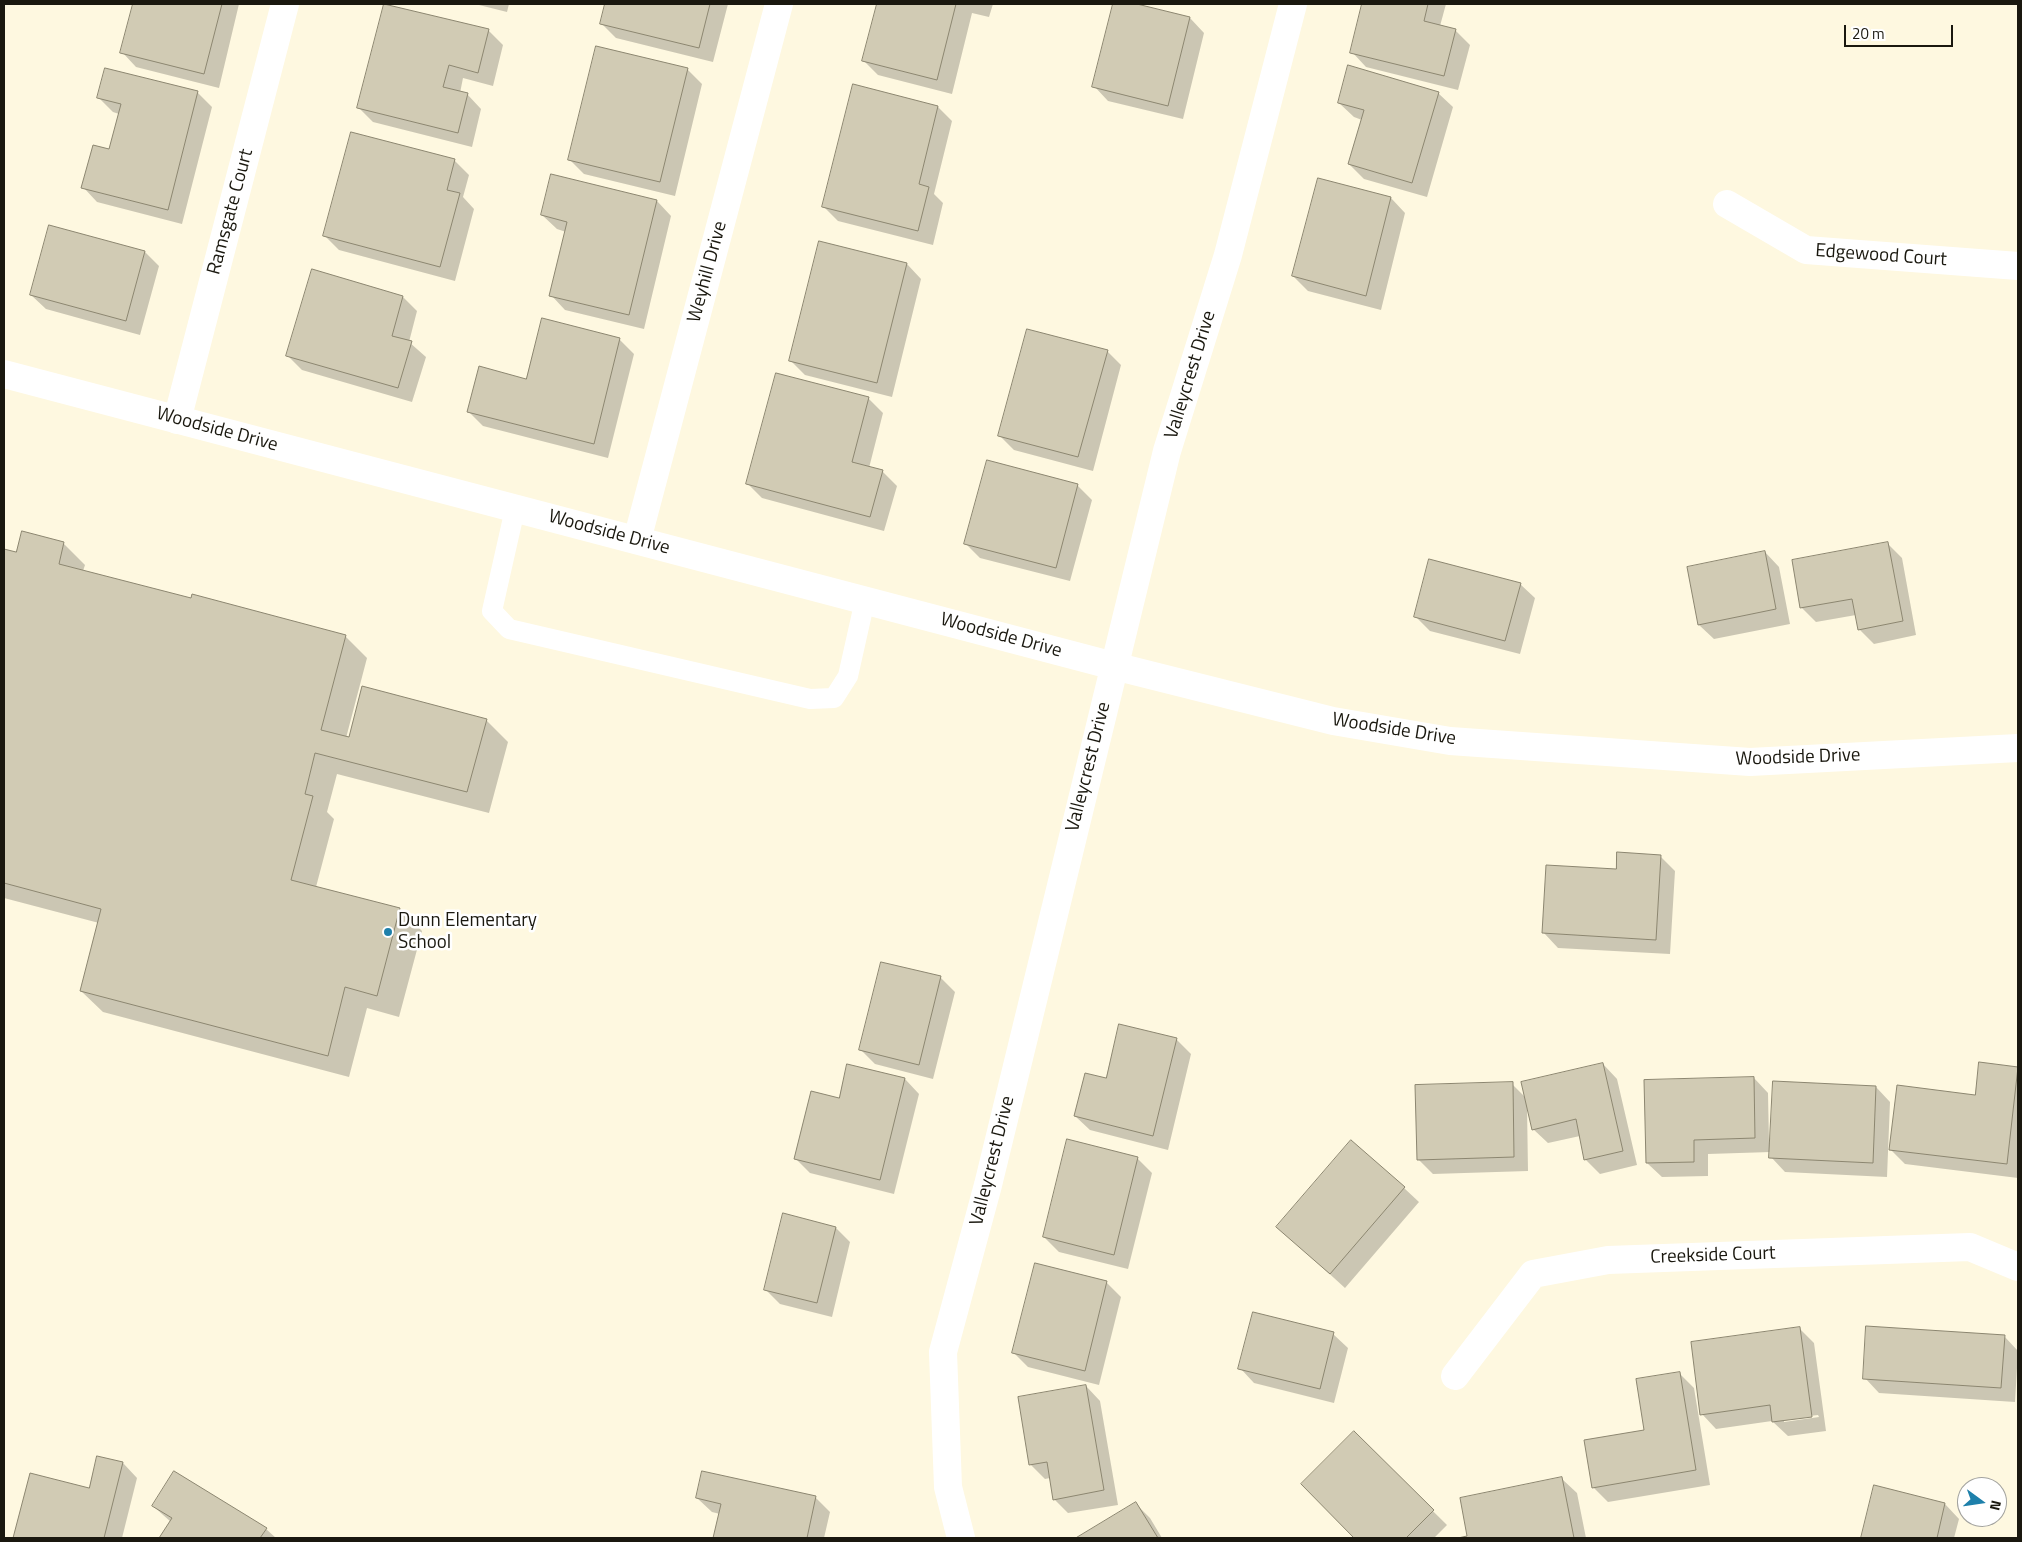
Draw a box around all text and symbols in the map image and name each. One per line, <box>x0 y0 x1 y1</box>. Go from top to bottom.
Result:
scale bar <box>1847 15 1956 47</box>
text: 20 m <box>1852 22 1885 45</box>
street label: Ramsgate Court <box>203 147 259 277</box>
street label: Weyhill Drive <box>684 219 732 325</box>
street label: Edgewood Court <box>1814 240 1948 272</box>
street label: Valleycrest Drive <box>1161 308 1221 442</box>
street label: Woodside Drive <box>154 403 280 457</box>
street label: Woodside Drive <box>546 506 672 560</box>
street label: Woodside Drive <box>938 609 1064 663</box>
street label: Valleycrest Drive <box>1062 700 1116 834</box>
street label: Woodside Drive <box>1331 709 1457 751</box>
street label: Woodside Drive <box>1735 744 1861 772</box>
place label: Dunn Elementary School <box>398 910 537 954</box>
marker: Dunn Elementary School <box>382 926 394 938</box>
street label: Valleycrest Drive <box>966 1094 1020 1228</box>
street label: Creekside Court <box>1650 1242 1776 1270</box>
north arrow <box>1957 1477 2007 1527</box>
text: N <box>1985 1498 2007 1513</box>

